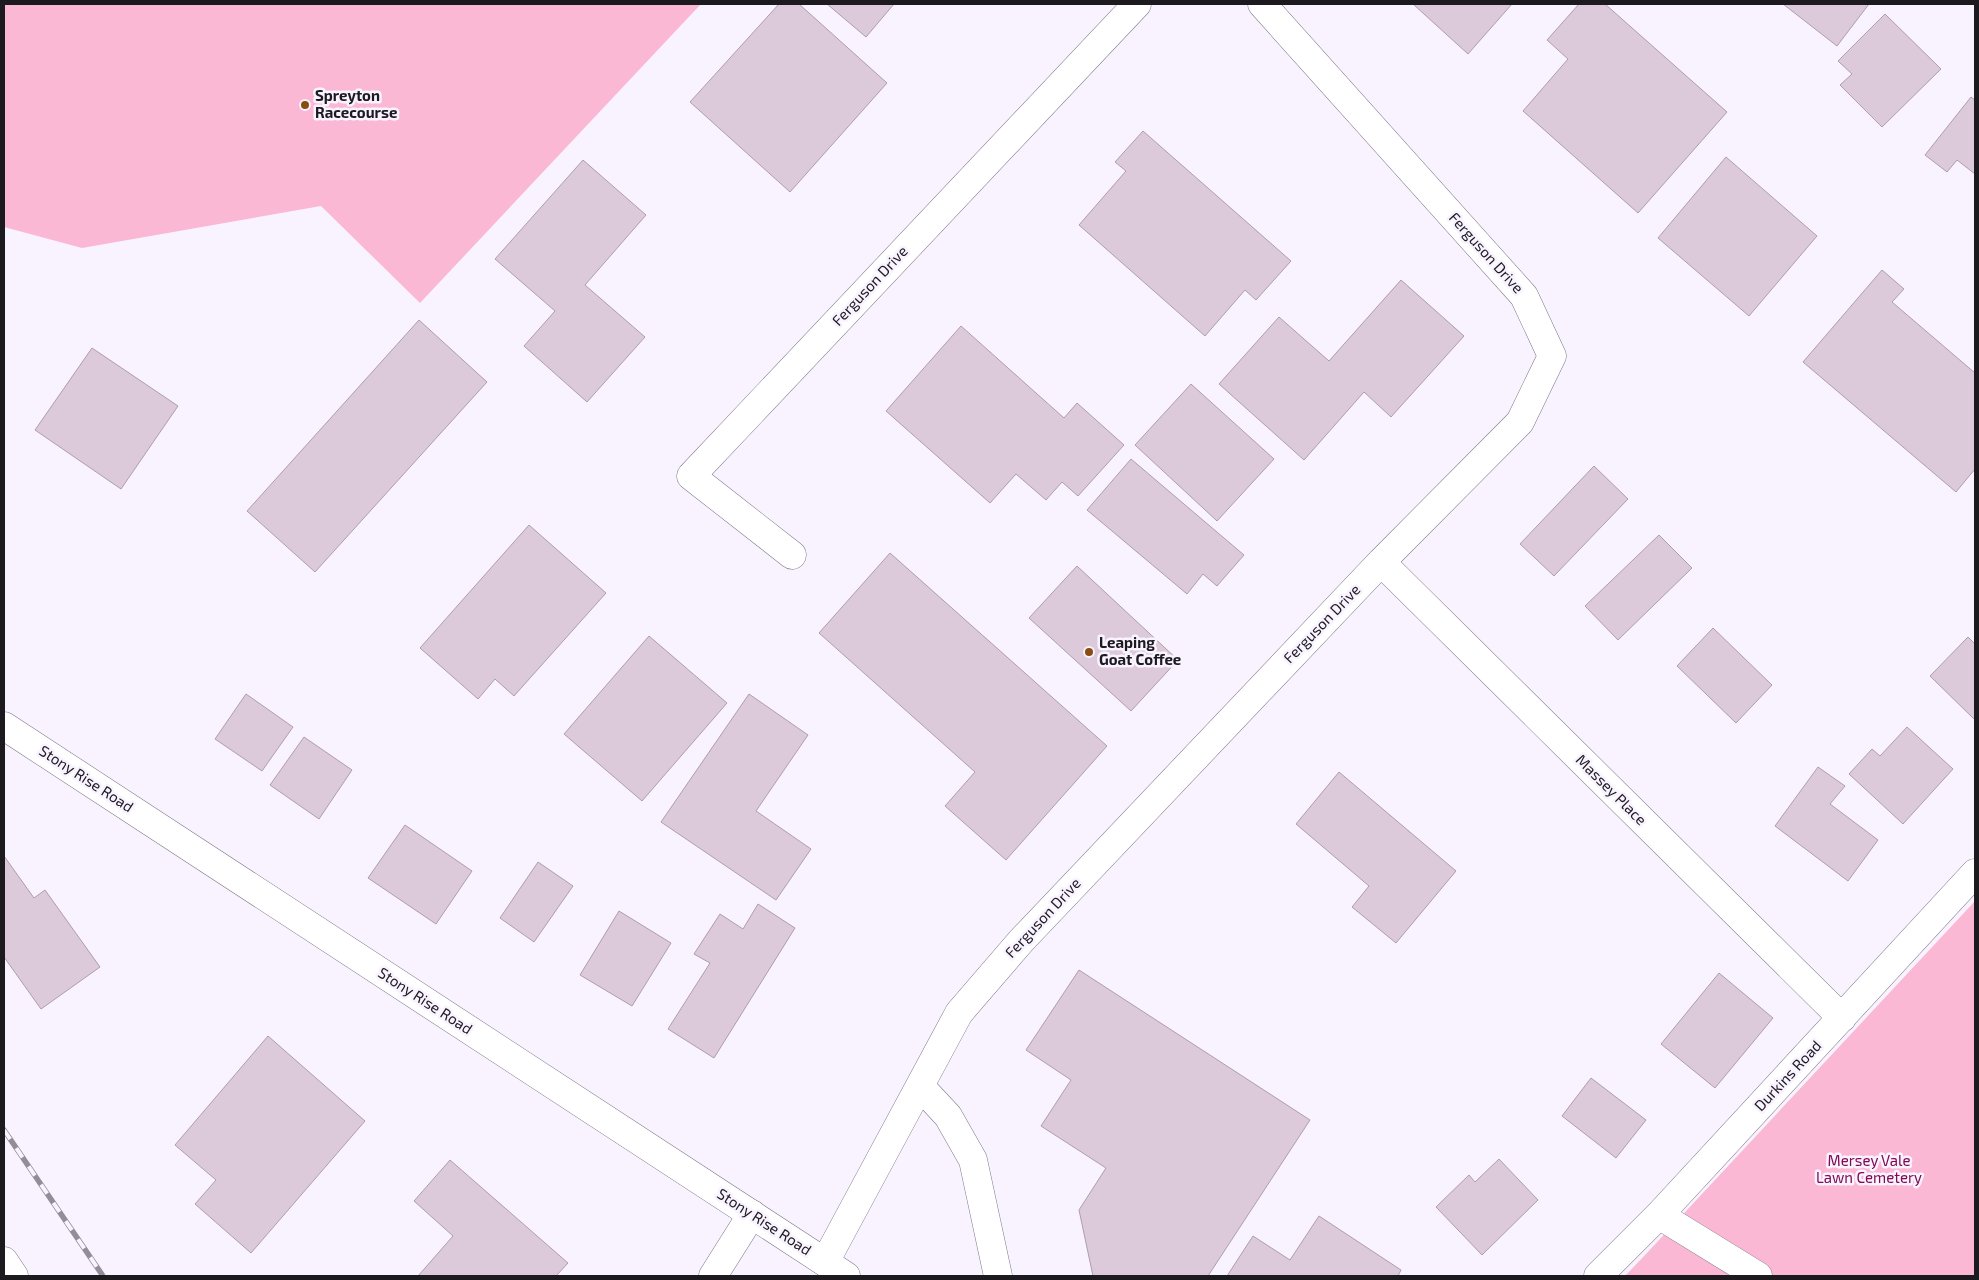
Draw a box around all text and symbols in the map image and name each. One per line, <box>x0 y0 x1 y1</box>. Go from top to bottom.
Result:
place label: Spreyton Racecourse <box>315 86 397 121</box>
marker: Spreyton Racecourse <box>299 99 311 111</box>
street label: Ferguson Drive <box>1446 208 1528 296</box>
street label: Ferguson Drive <box>828 242 911 329</box>
street label: Ferguson Drive <box>1279 580 1363 666</box>
place label: Leaping Goat Coffee <box>1099 633 1181 668</box>
marker: Leaping Goat Coffee <box>1083 646 1095 658</box>
street label: Stony Rise Road <box>36 741 137 815</box>
street label: Massey Place <box>1573 750 1651 828</box>
street label: Ferguson Drive <box>1001 874 1084 961</box>
street label: Stony Rise Road <box>375 963 476 1037</box>
street label: Durkins Road <box>1750 1036 1825 1114</box>
park label: Mersey Vale Lawn Cemetery <box>1816 1151 1922 1186</box>
street label: Stony Rise Road <box>714 1184 815 1258</box>

